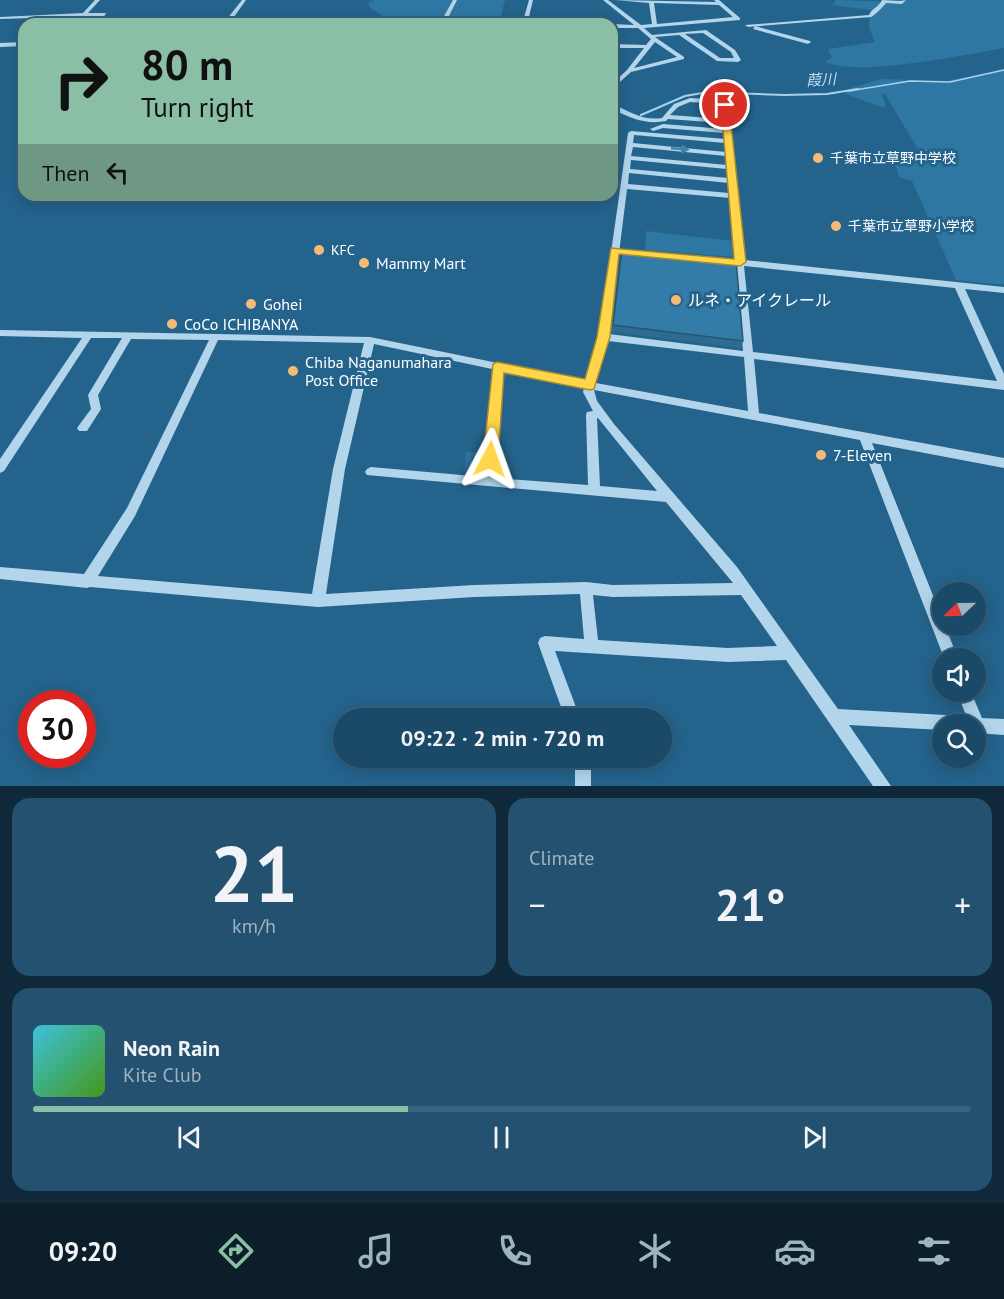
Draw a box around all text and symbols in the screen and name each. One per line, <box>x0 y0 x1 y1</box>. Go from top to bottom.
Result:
text: 80 m <box>141 37 233 92</box>
icon: right <box>42 42 120 120</box>
water label: 葭川 <box>805 69 838 90</box>
pin <box>699 79 750 130</box>
icon: arrive <box>708 88 741 121</box>
text: Turn right <box>141 90 254 124</box>
one-way arrow <box>670 144 689 154</box>
place label: 千葉市立草野中学校 <box>830 149 956 167</box>
marker: 千葉市立草野中学校 <box>811 151 825 165</box>
icon: left <box>101 156 134 189</box>
text: Then <box>42 159 89 187</box>
place label: 千葉市立草野小学校 <box>848 217 974 235</box>
marker: 千葉市立草野小学校 <box>829 219 843 233</box>
place label: KFC <box>331 241 355 259</box>
marker: KFC <box>312 243 326 257</box>
place label: Mammy Mart <box>376 253 466 273</box>
marker: Mammy Mart <box>357 256 371 270</box>
place label: ルネ・アイクレール <box>688 290 831 310</box>
marker: ルネ・アイクレール <box>669 293 683 307</box>
place label: Gohei <box>263 294 303 314</box>
marker: Gohei <box>244 297 258 311</box>
place label: CoCo ICHIBANYA <box>184 314 299 334</box>
marker: CoCo ICHIBANYA <box>165 317 179 331</box>
place label: Chiba Naganumahara Post Office <box>305 352 452 390</box>
marker: Chiba Naganumahara Post Office <box>286 364 300 378</box>
position arrow <box>458 427 522 491</box>
place label: 7-Eleven <box>833 445 892 465</box>
marker: 7-Eleven <box>814 448 828 462</box>
north arrow <box>932 582 986 636</box>
map controls <box>932 582 986 768</box>
button: sound <box>932 648 986 702</box>
speed limit sign: 30 <box>18 690 96 768</box>
button: search <box>932 714 986 768</box>
text: 09:22 · 2 min · 720 m <box>401 724 604 752</box>
text: 21 <box>210 823 298 924</box>
text: Climate <box>529 845 595 871</box>
text: 21° <box>715 875 785 933</box>
text: − <box>529 883 546 926</box>
text: + <box>954 883 971 926</box>
text: km/h <box>232 913 276 939</box>
text: Neon Rain <box>123 1034 220 1062</box>
text: Kite Club <box>123 1062 201 1088</box>
icon: previous <box>173 1121 206 1154</box>
icon: pause <box>485 1121 518 1154</box>
icon: next <box>798 1121 831 1154</box>
icon: directions <box>215 1230 257 1272</box>
icon: music <box>355 1230 397 1272</box>
icon: phone <box>494 1230 536 1272</box>
icon: climate <box>634 1230 676 1272</box>
icon: car <box>774 1230 816 1272</box>
icon: filters <box>913 1230 955 1272</box>
text: 09:20 <box>49 1234 117 1268</box>

